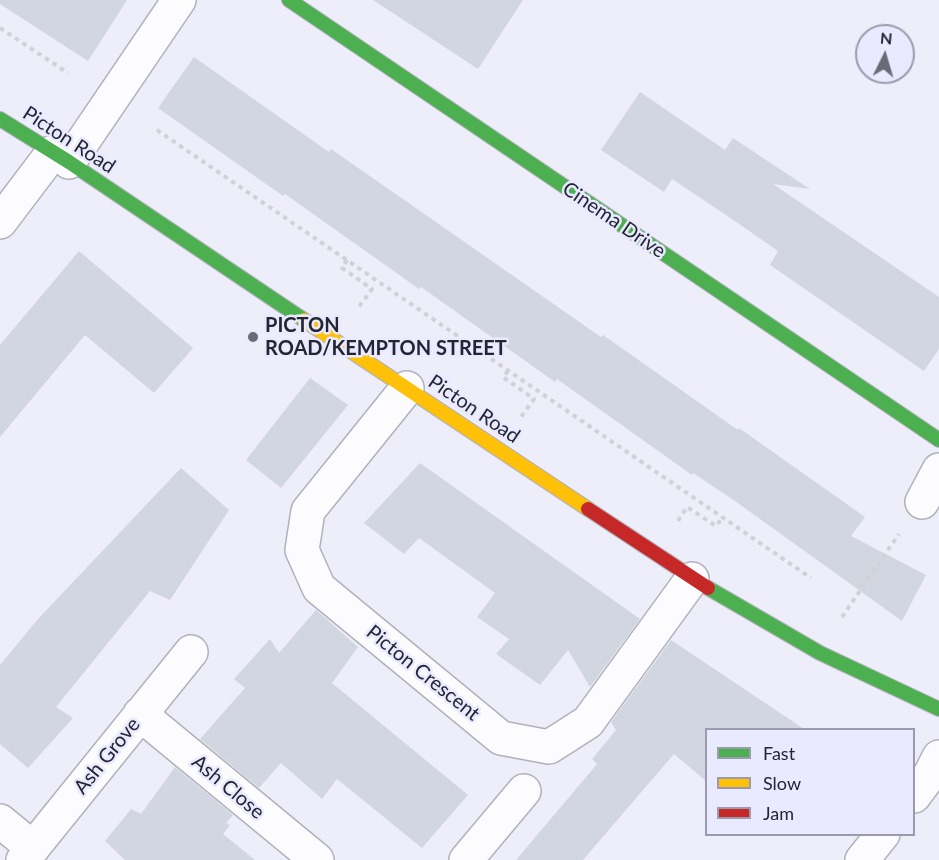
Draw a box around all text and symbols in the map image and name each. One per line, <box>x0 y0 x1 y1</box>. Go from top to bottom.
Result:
north arrow <box>855 24 915 84</box>
text: N <box>879 28 893 48</box>
street label: Picton Road <box>18 101 120 179</box>
street label: Cinema Drive <box>558 177 670 263</box>
place label: PICTON ROAD/KEMPTON STREET <box>265 314 507 361</box>
marker: PICTON ROAD/KEMPTON STREET <box>246 330 260 344</box>
street label: Picton Road <box>424 370 524 448</box>
street label: Picton Crescent <box>362 620 484 726</box>
street label: Ash Grove <box>69 713 145 799</box>
legend <box>705 728 915 836</box>
text: Fast <box>763 742 795 764</box>
street label: Ash Close <box>187 750 269 824</box>
text: Slow <box>763 772 801 794</box>
text: Jam <box>763 802 794 824</box>

